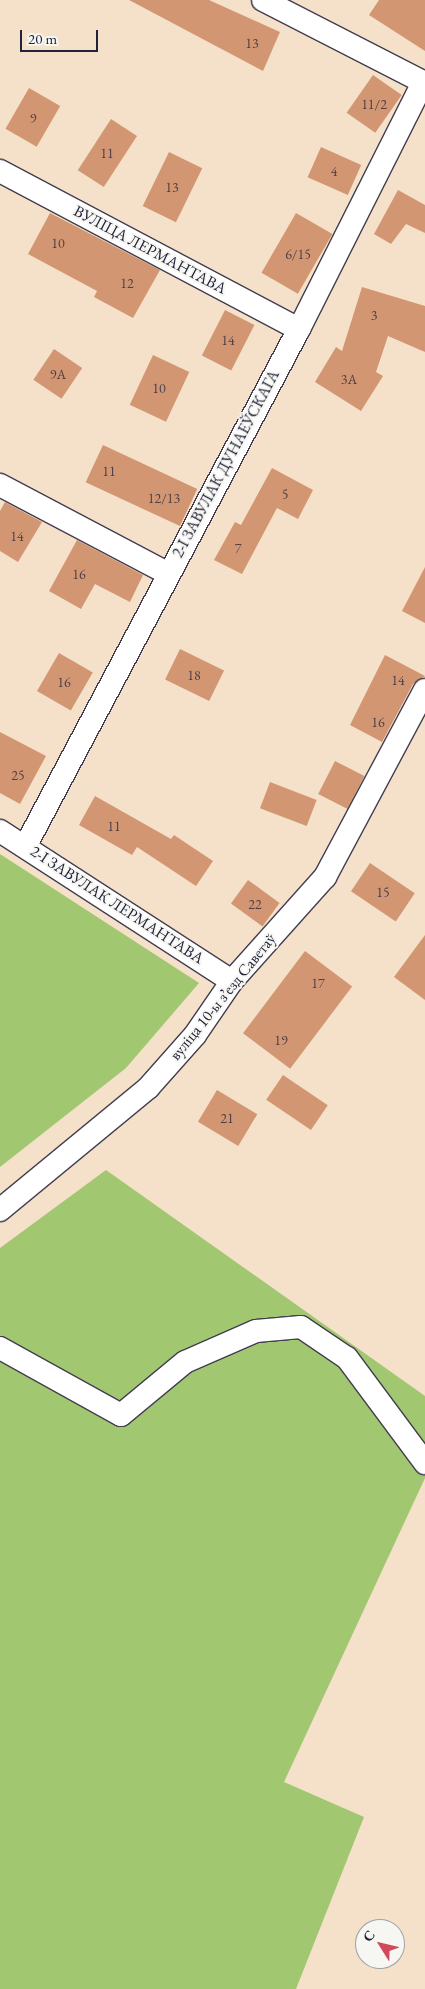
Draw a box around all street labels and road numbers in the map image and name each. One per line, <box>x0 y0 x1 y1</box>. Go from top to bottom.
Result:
street label: ВУЛІЦА ЛЕРМАНТАВА <box>70 202 230 298</box>
street label: 2-І ЗАВУЛАК ДУНАЕЎСКАГА <box>168 367 284 561</box>
street label: 2-І ЗАВУЛАК ЛЕРМАНТАВА <box>27 842 207 968</box>
street label: вуліца 10-ы зʼезд Саветаў <box>166 930 280 1064</box>

